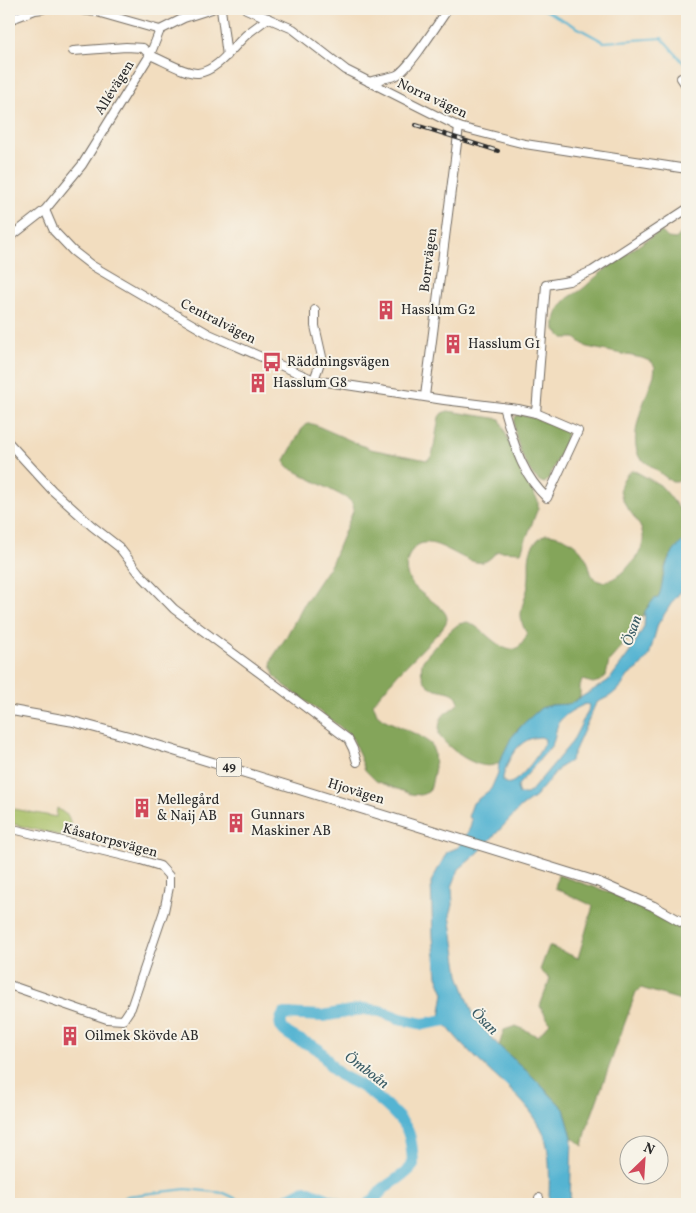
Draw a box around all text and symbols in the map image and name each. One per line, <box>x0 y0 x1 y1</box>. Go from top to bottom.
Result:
street label: Allévägen <box>91 57 139 119</box>
street label: Norra vägen <box>394 74 470 124</box>
street label: Borrvägen <box>416 227 442 293</box>
street label: Centralvägen <box>177 295 259 349</box>
building icon: Hasslum G2 <box>375 299 397 321</box>
place label: Hasslum G2 <box>401 301 476 320</box>
building icon: Hasslum G1 <box>442 333 464 355</box>
place label: Hasslum G1 <box>468 335 540 354</box>
bus stop icon: Räddningsvägen <box>261 351 283 373</box>
place label: Räddningsvägen <box>287 353 390 372</box>
building icon: Hasslum G8 <box>247 372 269 394</box>
place label: Hasslum G8 <box>273 374 347 393</box>
water label: Ösan <box>618 612 648 649</box>
road number: 49 <box>216 758 242 776</box>
street label: Hjovägen <box>325 774 387 810</box>
place label: Mellegård & Naij AB <box>157 791 219 826</box>
building icon: Mellegård & Naij AB <box>131 797 153 819</box>
place label: Gunnars Maskiner AB <box>251 806 331 841</box>
building icon: Gunnars Maskiner AB <box>225 812 247 834</box>
street label: Kåsatorpsvägen <box>60 819 160 863</box>
water label: Ösan <box>465 1003 503 1041</box>
building icon: Oilmek Skövde AB <box>59 1025 81 1047</box>
place label: Oilmek Skövde AB <box>85 1027 199 1046</box>
water label: Ömboån <box>339 1047 393 1095</box>
north arrow <box>618 1136 668 1186</box>
text: N <box>640 1139 657 1160</box>

